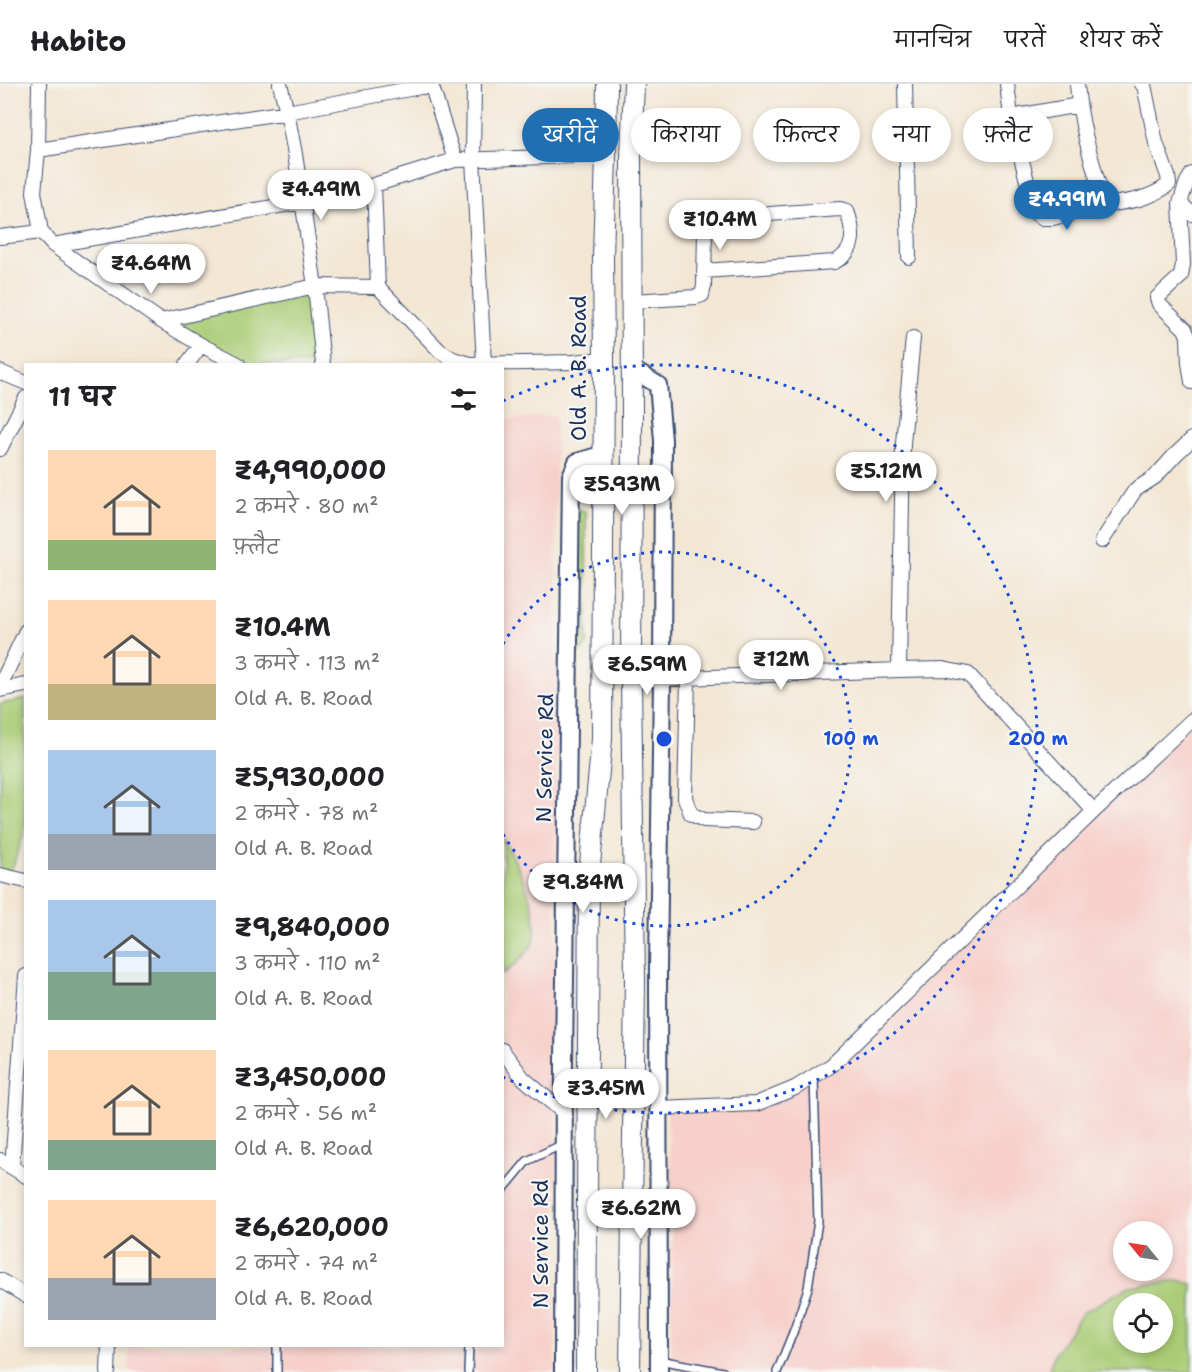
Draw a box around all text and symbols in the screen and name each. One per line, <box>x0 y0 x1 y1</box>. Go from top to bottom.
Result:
text: Habito <box>30 22 126 60</box>
text: मानचित्र <box>894 26 971 54</box>
text: परतें <box>1004 26 1046 54</box>
text: शेयर करें <box>1079 26 1162 54</box>
chip: खरीदें <box>522 108 619 162</box>
chip: किराया <box>631 108 741 162</box>
chip: फ़िल्टर <box>753 108 860 162</box>
chip: नया <box>872 108 951 162</box>
chip: फ़्लैट <box>963 108 1053 162</box>
pin: ₹4.49M <box>272 170 370 221</box>
text: ₹4.49M <box>281 176 361 202</box>
pin: ₹4.99M <box>1018 180 1116 231</box>
text: ₹4.99M <box>1028 186 1106 212</box>
pin: ₹10.4M <box>671 200 769 251</box>
text: ₹10.4M <box>683 206 757 232</box>
pin: ₹4.64M <box>102 244 200 295</box>
text: ₹4.64M <box>111 250 191 276</box>
street label: Old A. B. Road <box>565 295 593 441</box>
text: 11 घर <box>48 379 115 414</box>
icon: filters <box>447 383 480 416</box>
text: ₹4,990,000 <box>234 452 386 487</box>
pin: ₹5.12M <box>837 452 935 503</box>
text: ₹5.12M <box>850 458 922 484</box>
pin: ₹5.93M <box>573 465 671 516</box>
text: ₹5.93M <box>583 471 661 497</box>
icon: home <box>96 474 168 546</box>
text: 2 कमरे · 80 m² <box>234 493 379 519</box>
text: फ़्लैट <box>234 534 280 560</box>
text: ₹10.4M <box>234 609 331 644</box>
icon: home <box>96 624 168 696</box>
pin: ₹12M <box>745 640 817 691</box>
pin: ₹6.59M <box>598 645 696 696</box>
text: ₹12M <box>753 646 809 672</box>
text: 3 कमरे · 113 m² <box>234 650 380 676</box>
text: ₹6.59M <box>607 651 687 677</box>
text: Old A. B. Road <box>234 685 373 711</box>
street label: N Service Rd <box>530 693 560 823</box>
text: 100 m <box>823 727 879 751</box>
text: 200 m <box>1008 727 1069 751</box>
centre of rings <box>654 729 674 749</box>
text: ₹5,930,000 <box>234 759 385 794</box>
icon: home <box>96 774 168 846</box>
text: 2 कमरे · 78 m² <box>234 800 378 826</box>
text: Old A. B. Road <box>234 835 373 861</box>
pin: ₹9.84M <box>534 863 632 914</box>
text: ₹9.84M <box>542 869 624 895</box>
text: ₹9,840,000 <box>234 909 390 944</box>
icon: home <box>96 924 168 996</box>
text: 3 कमरे · 110 m² <box>234 950 380 976</box>
text: Old A. B. Road <box>234 985 373 1011</box>
text: ₹3,450,000 <box>234 1059 386 1094</box>
pin: ₹3.45M <box>557 1069 655 1120</box>
icon: home <box>96 1074 168 1146</box>
text: ₹3.45M <box>567 1075 645 1101</box>
text: 2 कमरे · 56 m² <box>234 1100 377 1126</box>
text: Old A. B. Road <box>234 1135 373 1161</box>
street label: N Service Rd <box>527 1179 555 1309</box>
pin: ₹6.62M <box>592 1189 690 1240</box>
text: ₹6.62M <box>601 1195 681 1221</box>
text: ₹6,620,000 <box>234 1209 389 1244</box>
north arrow <box>1113 1221 1173 1281</box>
map controls <box>1113 1221 1173 1353</box>
icon: home <box>96 1224 168 1296</box>
text: 2 कमरे · 74 m² <box>234 1250 378 1276</box>
text: Old A. B. Road <box>234 1285 373 1311</box>
button: locate <box>1113 1293 1173 1353</box>

